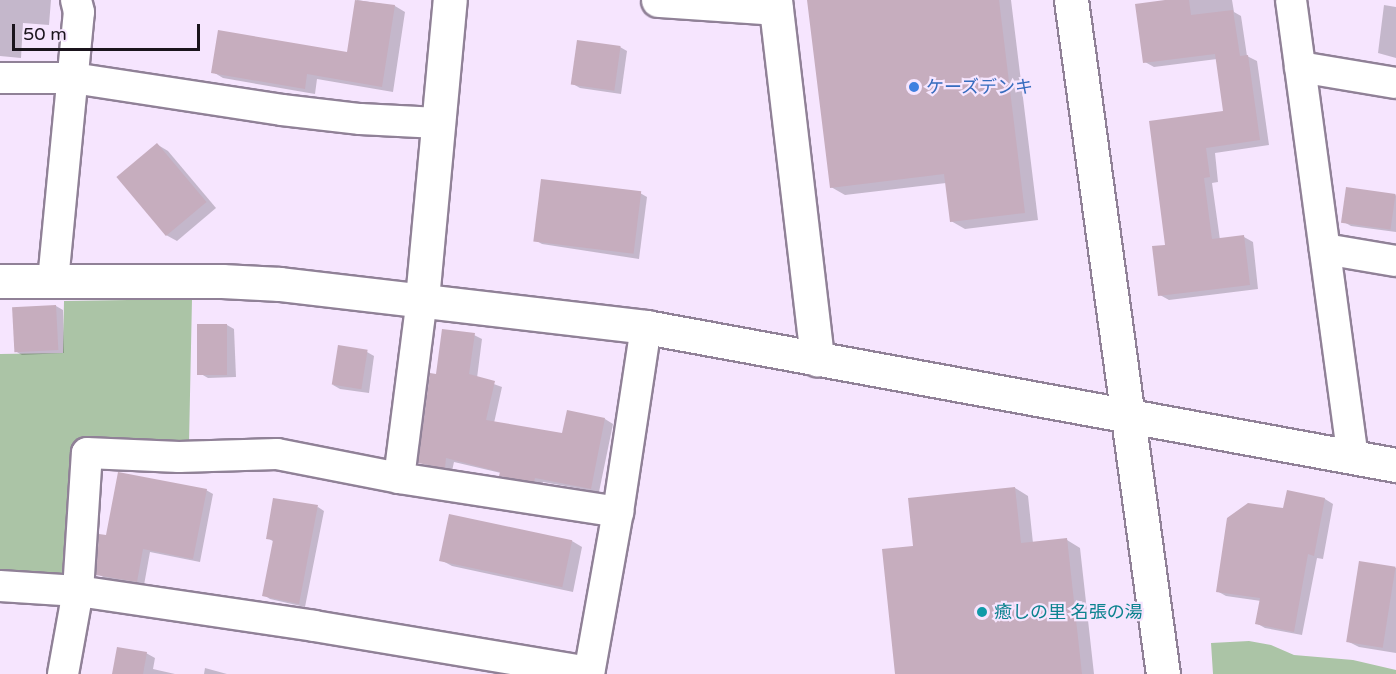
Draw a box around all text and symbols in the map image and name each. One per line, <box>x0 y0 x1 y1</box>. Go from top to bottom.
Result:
scale bar <box>15 12 202 50</box>
text: 50 m <box>23 23 67 45</box>
place label: ケーズデンキ <box>926 76 1034 98</box>
marker: ケーズデンキ <box>907 80 921 94</box>
place label: 癒しの里 名張の湯 <box>994 601 1143 623</box>
marker: 癒しの里 名張の湯 <box>975 605 989 619</box>

